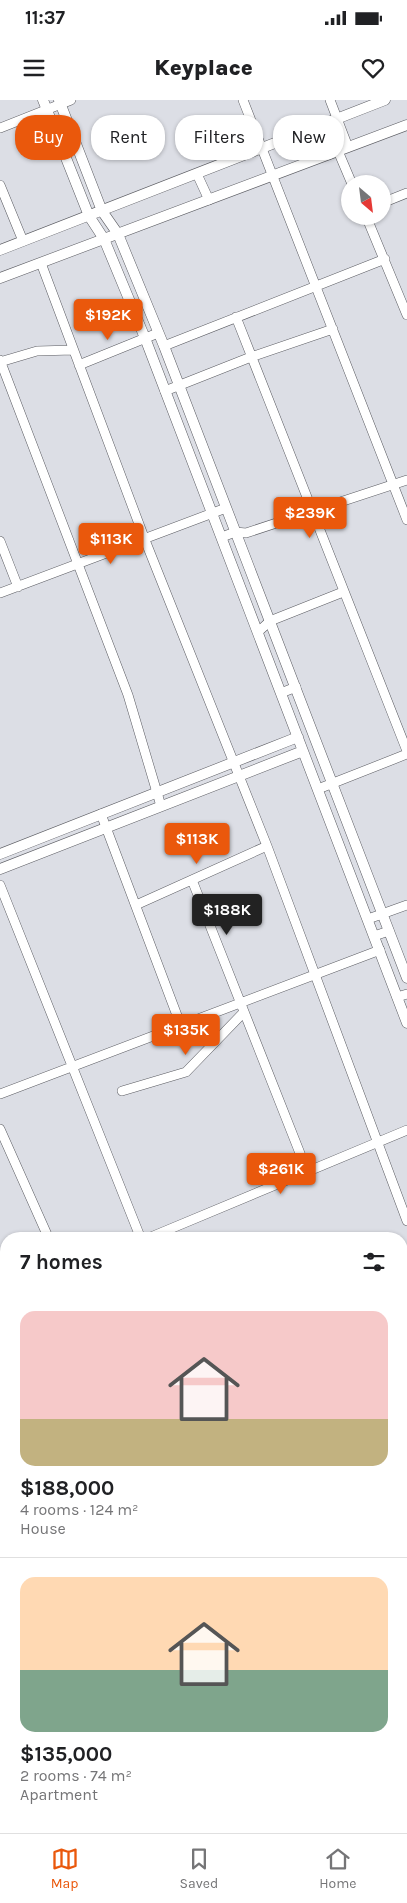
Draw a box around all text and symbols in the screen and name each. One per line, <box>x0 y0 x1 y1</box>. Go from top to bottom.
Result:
text: 11:37 <box>25 7 65 29</box>
icon: menu <box>20 54 48 82</box>
icon: heart <box>359 54 387 82</box>
text: Keyplace <box>154 55 253 81</box>
chip: Buy <box>15 115 81 160</box>
chip: Rent <box>91 115 165 160</box>
chip: Filters <box>175 115 263 160</box>
chip: New <box>273 115 344 160</box>
north arrow <box>341 175 391 225</box>
map controls <box>341 175 391 225</box>
pin: $192K <box>73 298 143 341</box>
text: $192K <box>85 305 131 324</box>
pin: $239K <box>275 496 345 539</box>
text: $239K <box>285 503 335 522</box>
pin: $113K <box>76 522 146 565</box>
text: $113K <box>90 529 132 548</box>
pin: $113K <box>162 822 232 865</box>
text: $113K <box>176 829 218 848</box>
pin: $188K <box>192 894 262 936</box>
text: $188K <box>203 900 251 919</box>
pin: $135K <box>151 1014 221 1056</box>
text: $135K <box>163 1020 209 1039</box>
pin: $261K <box>246 1152 316 1195</box>
text: $261K <box>258 1159 304 1178</box>
icon: filters <box>360 1248 388 1276</box>
text: 7 homes <box>20 1250 103 1274</box>
icon: home <box>159 1344 249 1434</box>
text: $188,000 <box>20 1476 114 1500</box>
text: 4 rooms · 124 m² <box>20 1500 139 1519</box>
text: House <box>20 1519 66 1538</box>
icon: home <box>159 1609 249 1699</box>
text: $135,000 <box>20 1742 112 1766</box>
text: 2 rooms · 74 m² <box>20 1766 132 1785</box>
text: Apartment <box>20 1785 98 1804</box>
tab: Map <box>51 1845 79 1892</box>
tab: Saved <box>180 1845 218 1892</box>
tab: Home <box>319 1845 357 1892</box>

